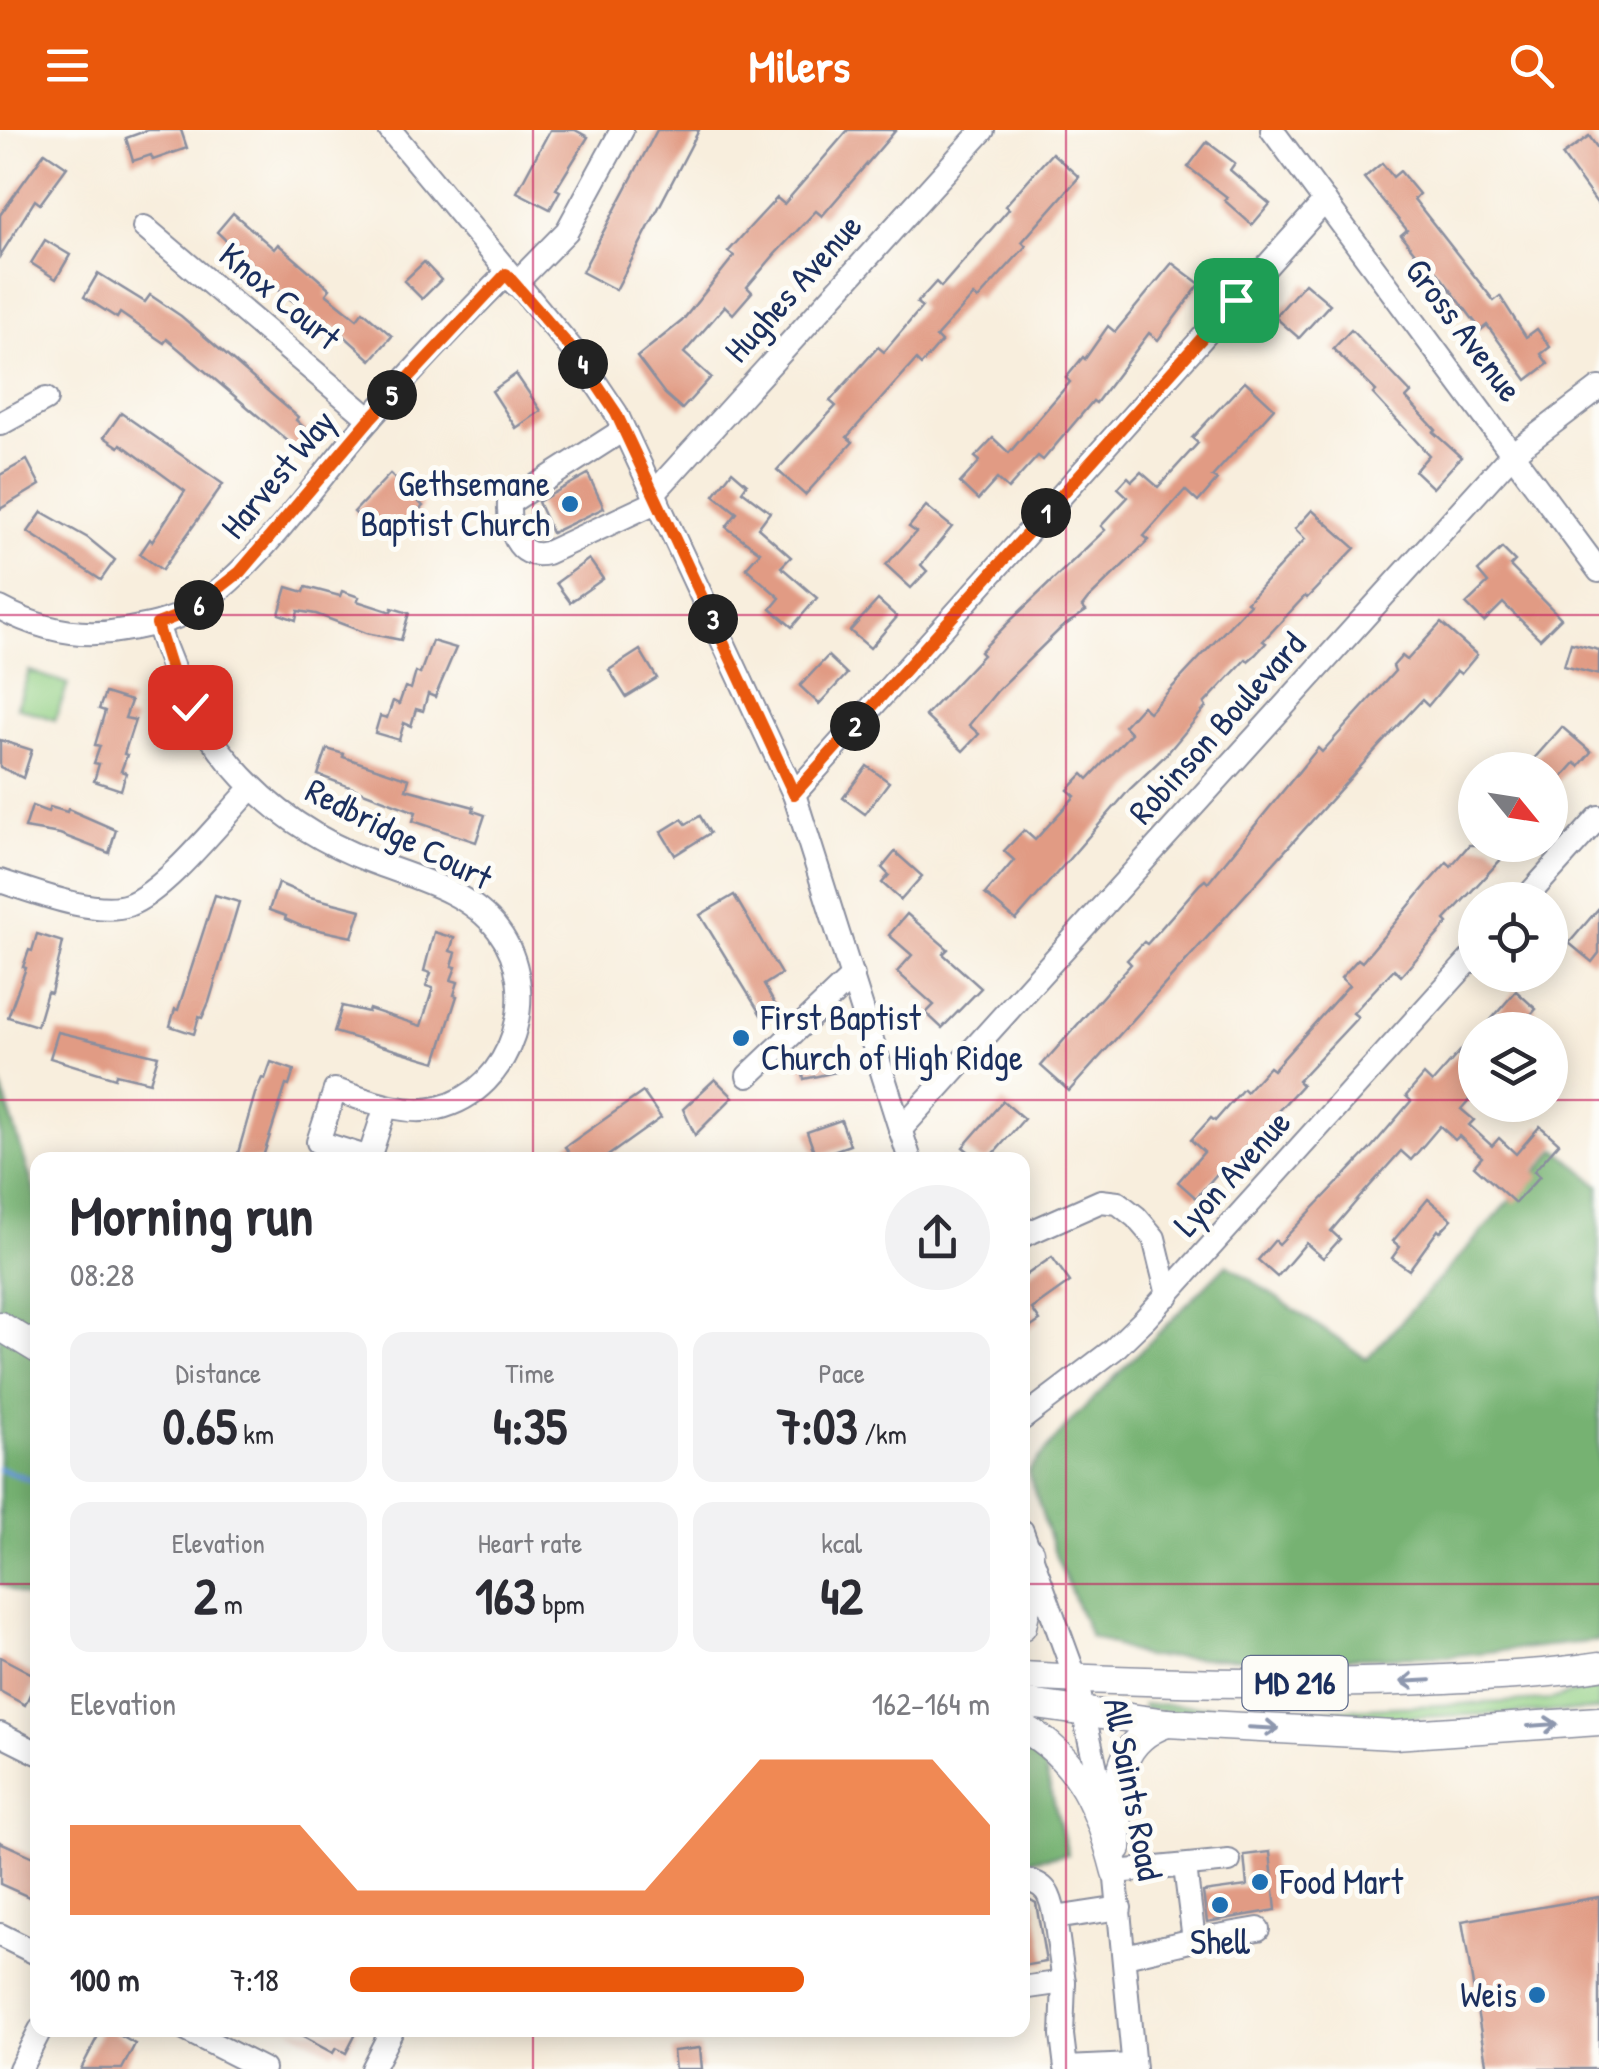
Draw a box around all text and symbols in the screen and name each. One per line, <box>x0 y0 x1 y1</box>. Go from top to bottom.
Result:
text: Milers <box>749 35 850 96</box>
icon: menu <box>40 38 95 93</box>
icon: search <box>1504 38 1559 93</box>
street label: Hughes Avenue <box>713 203 872 372</box>
street label: Knox Court <box>210 231 352 361</box>
street label: Gross Avenue <box>1395 248 1534 411</box>
pin <box>1194 258 1279 343</box>
icon: arrive <box>1209 273 1264 328</box>
pin: 4 <box>558 339 608 389</box>
text: 4 <box>578 345 588 383</box>
pin: 5 <box>367 370 417 420</box>
text: 5 <box>386 376 398 414</box>
street label: Harvest Way <box>210 399 345 548</box>
place label: Gethsemane Baptist Church <box>360 460 550 547</box>
pin: 1 <box>1021 488 1071 538</box>
marker: Gethsemane Baptist Church <box>559 493 581 515</box>
text: 1 <box>1041 494 1051 532</box>
pin: 6 <box>174 580 224 630</box>
text: 6 <box>193 586 205 624</box>
pin: 3 <box>688 594 738 644</box>
text: 3 <box>707 600 719 638</box>
street label: Robinson Boulevard <box>1118 621 1316 834</box>
pin <box>148 665 233 750</box>
icon: check <box>163 680 218 735</box>
pin: 2 <box>830 701 880 751</box>
text: 2 <box>848 707 862 745</box>
north arrow <box>1458 752 1568 862</box>
map controls <box>1458 752 1568 1122</box>
street label: Redbridge Court <box>298 766 501 901</box>
button: locate <box>1458 882 1568 992</box>
place label: First Baptist Church of High Ridge <box>760 994 1023 1081</box>
button: layers <box>1458 1012 1568 1122</box>
marker: First Baptist Church of High Ridge <box>730 1027 752 1049</box>
street label: Lyon Avenue <box>1162 1099 1301 1246</box>
text: Morning run <box>70 1178 313 1252</box>
button: share <box>885 1185 990 1290</box>
text: 08:28 <box>70 1253 134 1296</box>
text: Distance <box>176 1354 261 1392</box>
text: Time <box>505 1354 555 1392</box>
text: Pace <box>818 1354 865 1392</box>
text: 0.65 <box>163 1392 237 1460</box>
text: 4:35 <box>493 1392 567 1460</box>
text: 7:03 <box>777 1392 858 1460</box>
text: km <box>237 1415 274 1453</box>
text: /km <box>858 1415 907 1453</box>
text: Elevation <box>172 1524 265 1562</box>
text: Heart rate <box>478 1524 582 1562</box>
text: kcal <box>821 1524 862 1562</box>
text: 2 <box>194 1562 217 1630</box>
text: 163 <box>475 1562 536 1630</box>
text: 42 <box>821 1562 863 1630</box>
text: m <box>217 1585 243 1623</box>
text: bpm <box>536 1585 585 1623</box>
road number: MD 216 <box>1242 1656 1348 1710</box>
one-way arrow <box>1401 1671 1433 1690</box>
text: Elevation <box>70 1682 176 1725</box>
text: 162–164 m <box>872 1682 990 1725</box>
street label: All Saints Road <box>1093 1694 1174 1884</box>
one-way arrow <box>1527 1715 1559 1734</box>
one-way arrow <box>1248 1719 1280 1738</box>
place label: Food Mart <box>1279 1858 1404 1905</box>
marker: Food Mart <box>1249 1871 1271 1893</box>
marker: Shell <box>1209 1894 1231 1916</box>
place label: Shell <box>1190 1918 1251 1965</box>
text: 100 m <box>70 1958 139 2001</box>
text: 7:18 <box>230 1958 279 2001</box>
place label: Weis <box>1460 1971 1517 2018</box>
marker: Weis <box>1526 1984 1548 2006</box>

